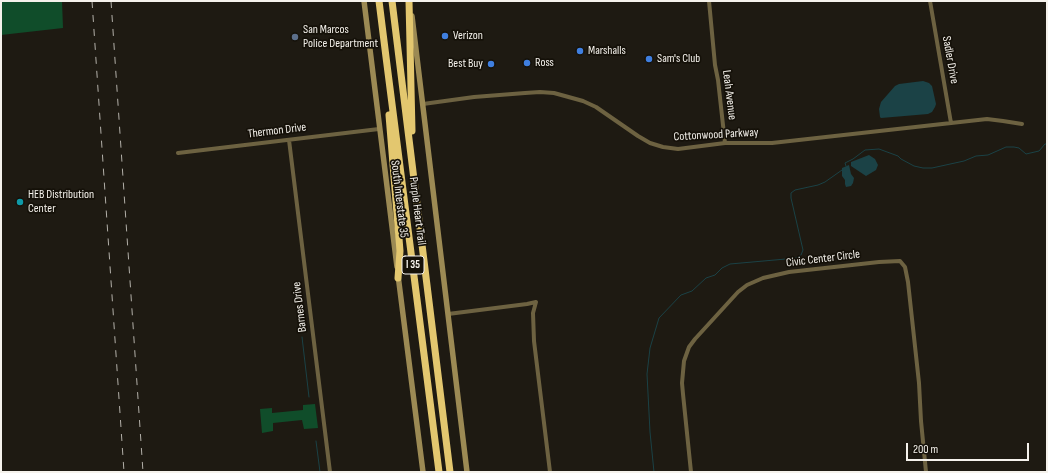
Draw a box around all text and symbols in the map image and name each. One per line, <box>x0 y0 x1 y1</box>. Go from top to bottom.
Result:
place label: San Marcos Police Department <box>303 23 378 51</box>
place label: Verizon <box>453 29 483 43</box>
marker: Verizon <box>440 31 450 41</box>
marker: San Marcos Police Department <box>290 32 300 42</box>
street label: Sadler Drive <box>939 35 961 85</box>
place label: Marshalls <box>588 44 626 58</box>
marker: Marshalls <box>575 46 585 56</box>
place label: Sam's Club <box>657 52 700 66</box>
marker: Sam's Club <box>644 54 654 64</box>
place label: Ross <box>535 56 554 70</box>
place label: Best Buy <box>448 57 483 71</box>
marker: Ross <box>522 58 532 68</box>
marker: Best Buy <box>486 59 496 69</box>
street label: Leah Avenue <box>719 69 739 121</box>
street label: Thermon Drive <box>247 120 307 142</box>
street label: Cottonwood Parkway <box>673 126 759 144</box>
street label: South Interstate 35 <box>387 160 411 238</box>
street label: Purple Heart Trail <box>406 176 428 246</box>
place label: HEB Distribution Center <box>28 188 94 216</box>
marker: HEB Distribution Center <box>15 197 25 207</box>
street label: Civic Center Circle <box>785 247 861 271</box>
road number: I 35 <box>402 256 424 274</box>
street label: Barnes Drive <box>290 281 310 333</box>
scale bar <box>908 435 1031 461</box>
text: 200 m <box>913 442 938 457</box>

